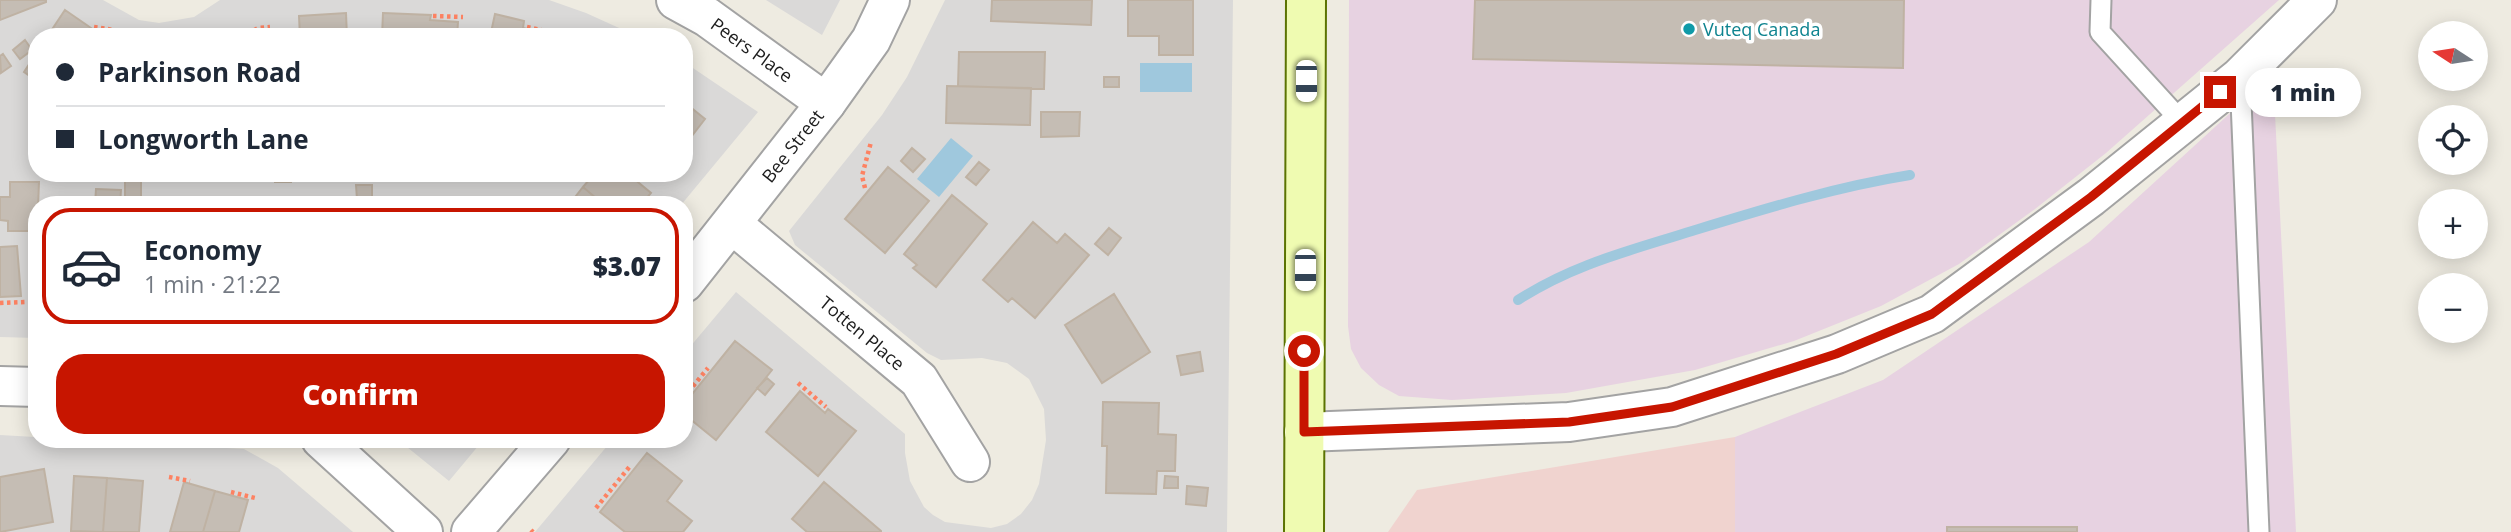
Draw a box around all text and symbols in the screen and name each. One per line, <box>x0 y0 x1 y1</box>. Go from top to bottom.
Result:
street label: Peers Place <box>706 12 798 87</box>
place label: Vuteq Canada <box>1703 17 1820 41</box>
marker: Vuteq Canada <box>1681 21 1697 37</box>
north arrow <box>2418 21 2488 91</box>
map controls <box>2418 21 2488 343</box>
text: Parkinson Road <box>98 54 301 90</box>
car <box>1296 60 1317 102</box>
callout: 1 min <box>2244 68 2360 116</box>
route end <box>2204 76 2236 108</box>
text: 1 min <box>2270 76 2336 108</box>
street label: Bee Street <box>756 104 829 187</box>
button: locate <box>2418 105 2488 175</box>
text: Longworth Lane <box>98 121 309 157</box>
button: + <box>2418 189 2488 259</box>
text: Economy <box>144 232 262 268</box>
icon: car <box>60 235 123 298</box>
text: $3.07 <box>593 248 661 284</box>
car <box>1295 249 1316 291</box>
text: 1 min · 21:22 <box>144 268 281 300</box>
button: − <box>2418 273 2488 343</box>
street label: Totten Place <box>815 291 910 375</box>
route start <box>1288 335 1320 367</box>
button: Confirm <box>56 354 665 434</box>

